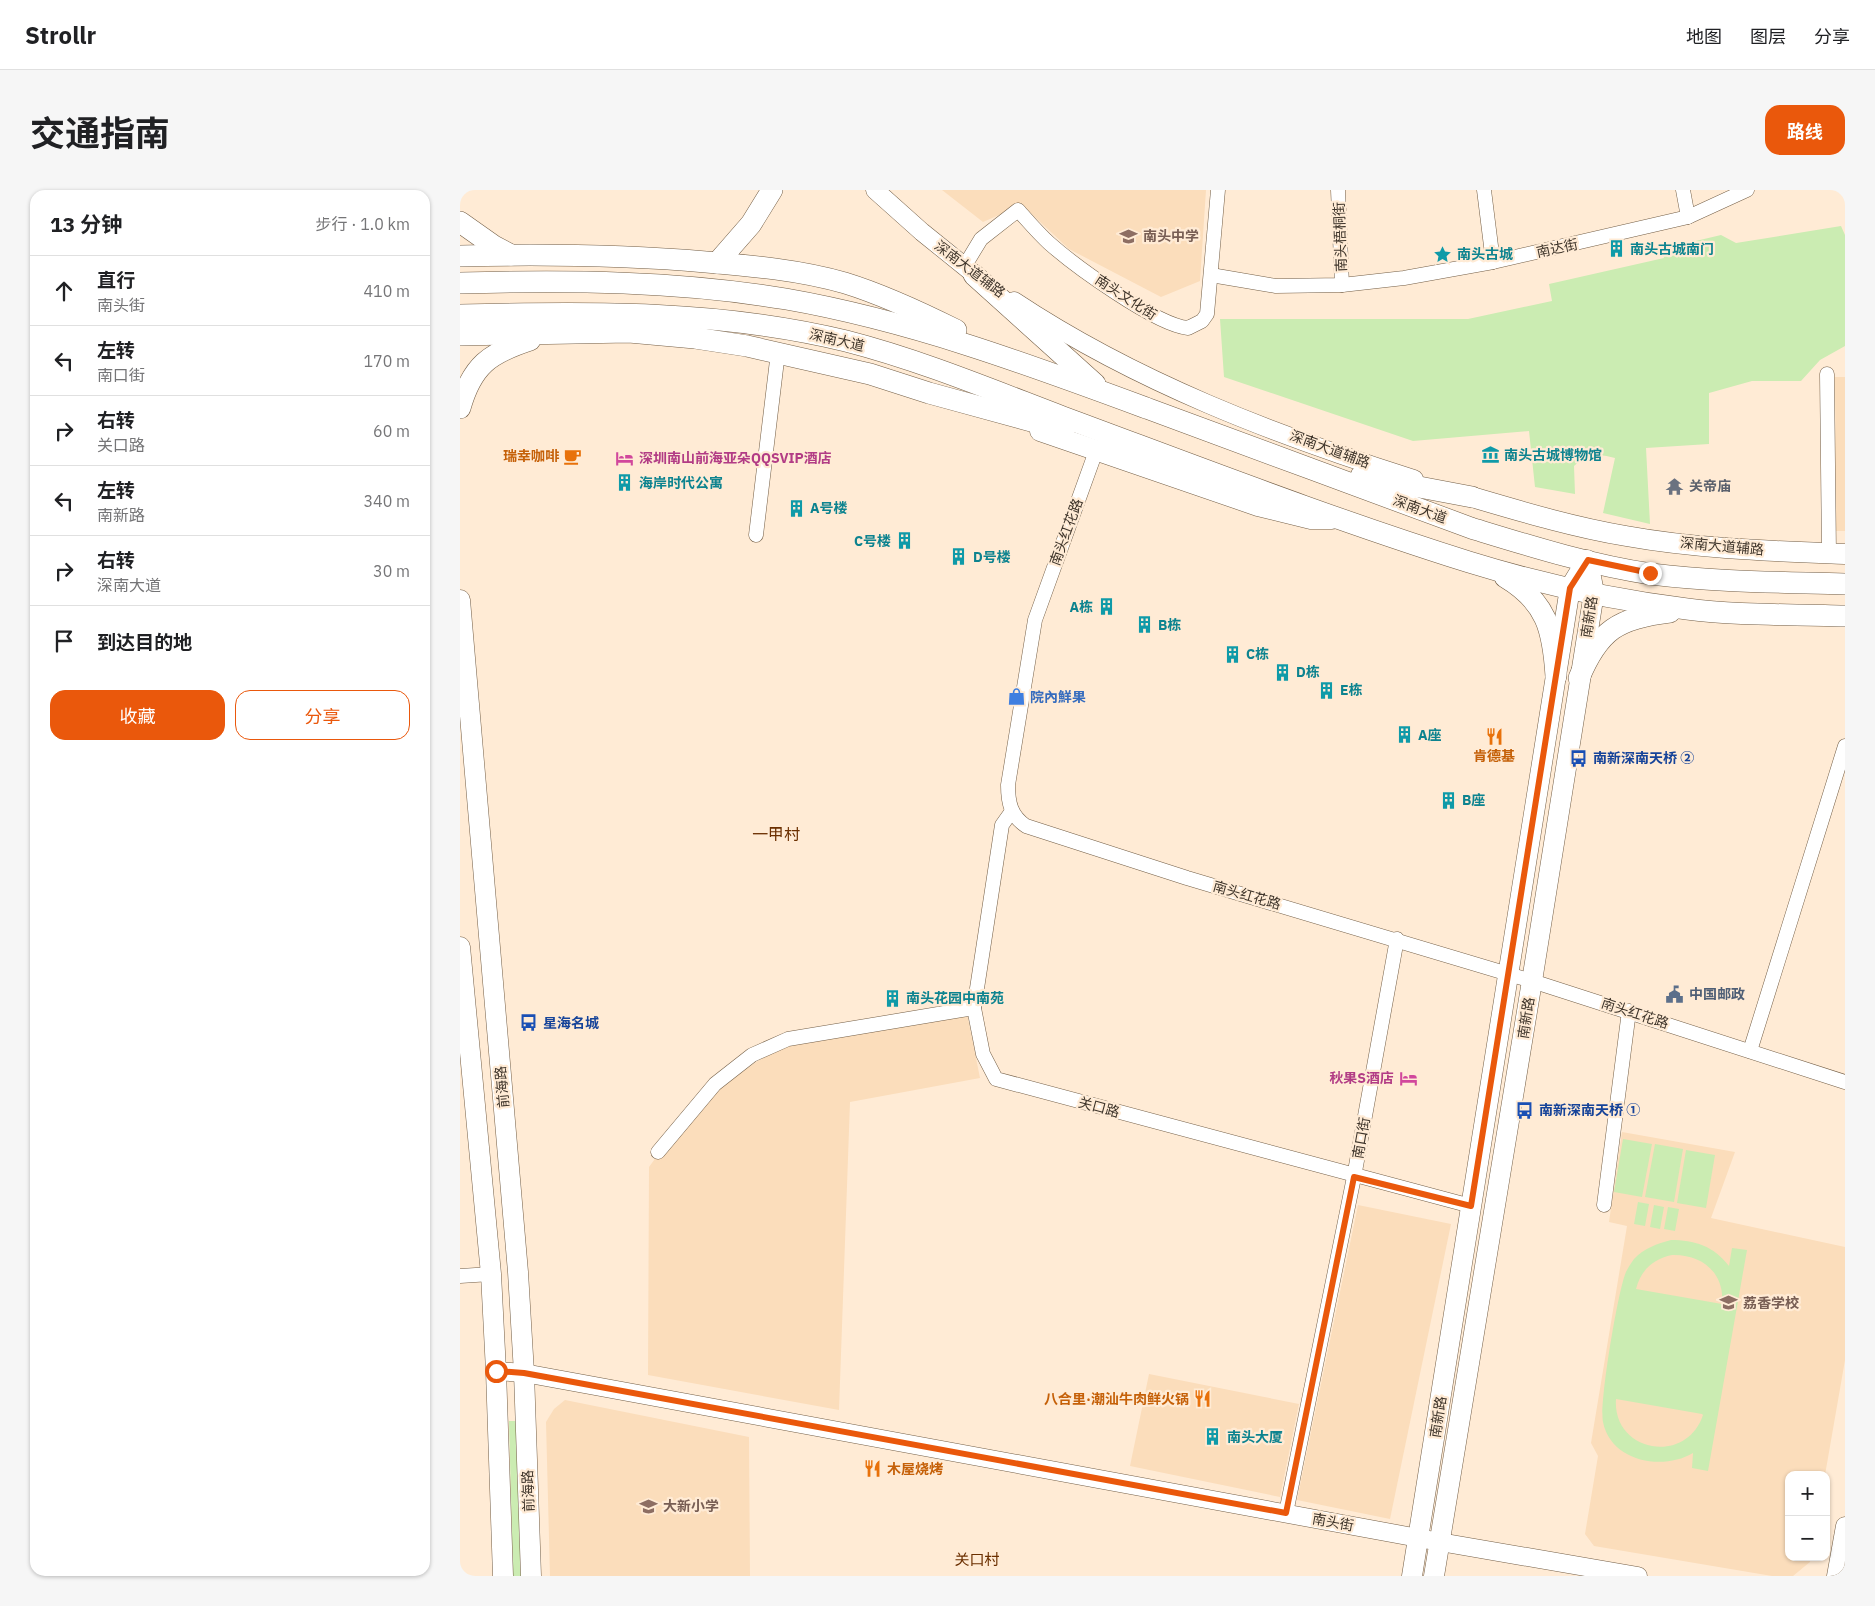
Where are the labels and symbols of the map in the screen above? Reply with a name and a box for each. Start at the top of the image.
street label: 南头梧桐街 [1330,202,1350,272]
school or university icon: 南头中学 [1119,226,1139,246]
place label: 南头中学 [1143,227,1199,245]
street label: 南达街 [1535,235,1579,261]
street label: 深南大道辅路 [931,237,1009,301]
building icon: 南头古城南门 [1606,239,1626,259]
place label: 南头古城南门 [1630,240,1714,258]
place icon: 南头古城 [1433,244,1453,264]
place label: 南头古城 [1457,245,1513,263]
street label: 南头文化街 [1092,270,1160,324]
street label: 深南大道 [808,325,866,355]
street label: 深南大道辅路 [1287,426,1373,472]
museum icon: 南头古城博物馆 [1480,445,1500,465]
cafe icon: 瑞幸咖啡 [563,446,583,466]
place label: 南头古城博物馆 [1504,446,1602,464]
place label: 瑞幸咖啡 [503,447,560,465]
hotel icon: 深圳南山前海亚朵QQSVIP酒店 [615,448,635,468]
place label: 深圳南山前海亚朵QQSVIP酒店 [639,449,832,467]
building icon: 海岸时代公寓 [615,473,635,493]
place label: 海岸时代公寓 [639,474,723,492]
temple icon: 关帝庙 [1665,476,1685,496]
place label: 关帝庙 [1689,477,1731,495]
street label: 深南大道 [1391,491,1449,527]
street label: 南头红花路 [1046,496,1086,568]
building icon: A号楼 [786,498,806,518]
place label: A号楼 [810,499,848,517]
building icon: C号楼 [895,531,915,551]
place label: C号楼 [854,532,891,550]
street label: 深南大道辅路 [1679,533,1765,559]
building icon: D号楼 [949,547,969,567]
place label: D号楼 [973,548,1011,566]
route end [1639,562,1662,585]
street label: 南新路 [1577,595,1601,639]
building icon: A栋 [1097,597,1117,617]
place label: A栋 [1069,598,1093,616]
building icon: B栋 [1134,615,1154,635]
place label: B栋 [1158,616,1181,634]
building icon: C栋 [1222,644,1242,664]
place label: C栋 [1246,645,1269,663]
building icon: D栋 [1272,662,1292,682]
place label: D栋 [1296,663,1320,681]
building icon: E栋 [1316,680,1336,700]
place label: E栋 [1340,681,1363,699]
shop icon: 院內鮮果 [1006,687,1026,707]
place label: 院內鮮果 [1030,688,1086,706]
building icon: A座 [1394,725,1414,745]
place label: A座 [1418,726,1442,744]
restaurant icon: 肯德基 [1484,726,1504,746]
place label: 肯德基 [1473,747,1515,765]
bus stop icon: 南新深南天桥 ② [1569,748,1589,768]
place label: 南新深南天桥 ② [1593,749,1694,767]
building icon: B座 [1438,790,1458,810]
place label: B座 [1462,791,1485,809]
district label: 一甲村 [752,824,800,844]
street label: 南头红花路 [1211,877,1283,913]
public building icon: 中国邮政 [1665,984,1685,1004]
place label: 中国邮政 [1689,985,1745,1003]
building icon: 南头花园中南苑 [882,988,902,1008]
place label: 南头花园中南苑 [906,989,1004,1007]
street label: 南头红花路 [1599,994,1671,1032]
street label: 南新路 [1514,996,1538,1040]
bus stop icon: 星海名城 [519,1013,539,1033]
place label: 星海名城 [543,1014,599,1032]
street label: 前海路 [491,1065,513,1109]
hotel icon: 秋果S酒店 [1398,1068,1418,1088]
place label: 秋果S酒店 [1329,1069,1394,1087]
street label: 关口路 [1076,1093,1122,1121]
bus stop icon: 南新深南天桥 ① [1515,1100,1535,1120]
place label: 南新深南天桥 ① [1539,1101,1640,1119]
street label: 南口街 [1348,1116,1374,1160]
school or university icon: 荔香学校 [1719,1293,1739,1313]
place label: 荔香学校 [1743,1294,1799,1312]
route start [485,1360,508,1383]
restaurant icon: 八合里·潮汕牛肉鲜火锅 [1193,1389,1213,1409]
place label: 八合里·潮汕牛肉鲜火锅 [1044,1390,1189,1408]
street label: 南新路 [1426,1395,1450,1439]
building icon: 南头大厦 [1203,1427,1223,1447]
place label: 南头大厦 [1227,1428,1283,1446]
restaurant icon: 木屋烧烤 [863,1459,883,1479]
place label: 木屋烧烤 [887,1460,943,1478]
street label: 前海路 [518,1470,538,1512]
school or university icon: 大新小学 [639,1496,659,1516]
place label: 大新小学 [663,1497,719,1515]
street label: 南头街 [1311,1509,1355,1535]
district label: 关口村 [954,1550,1000,1569]

